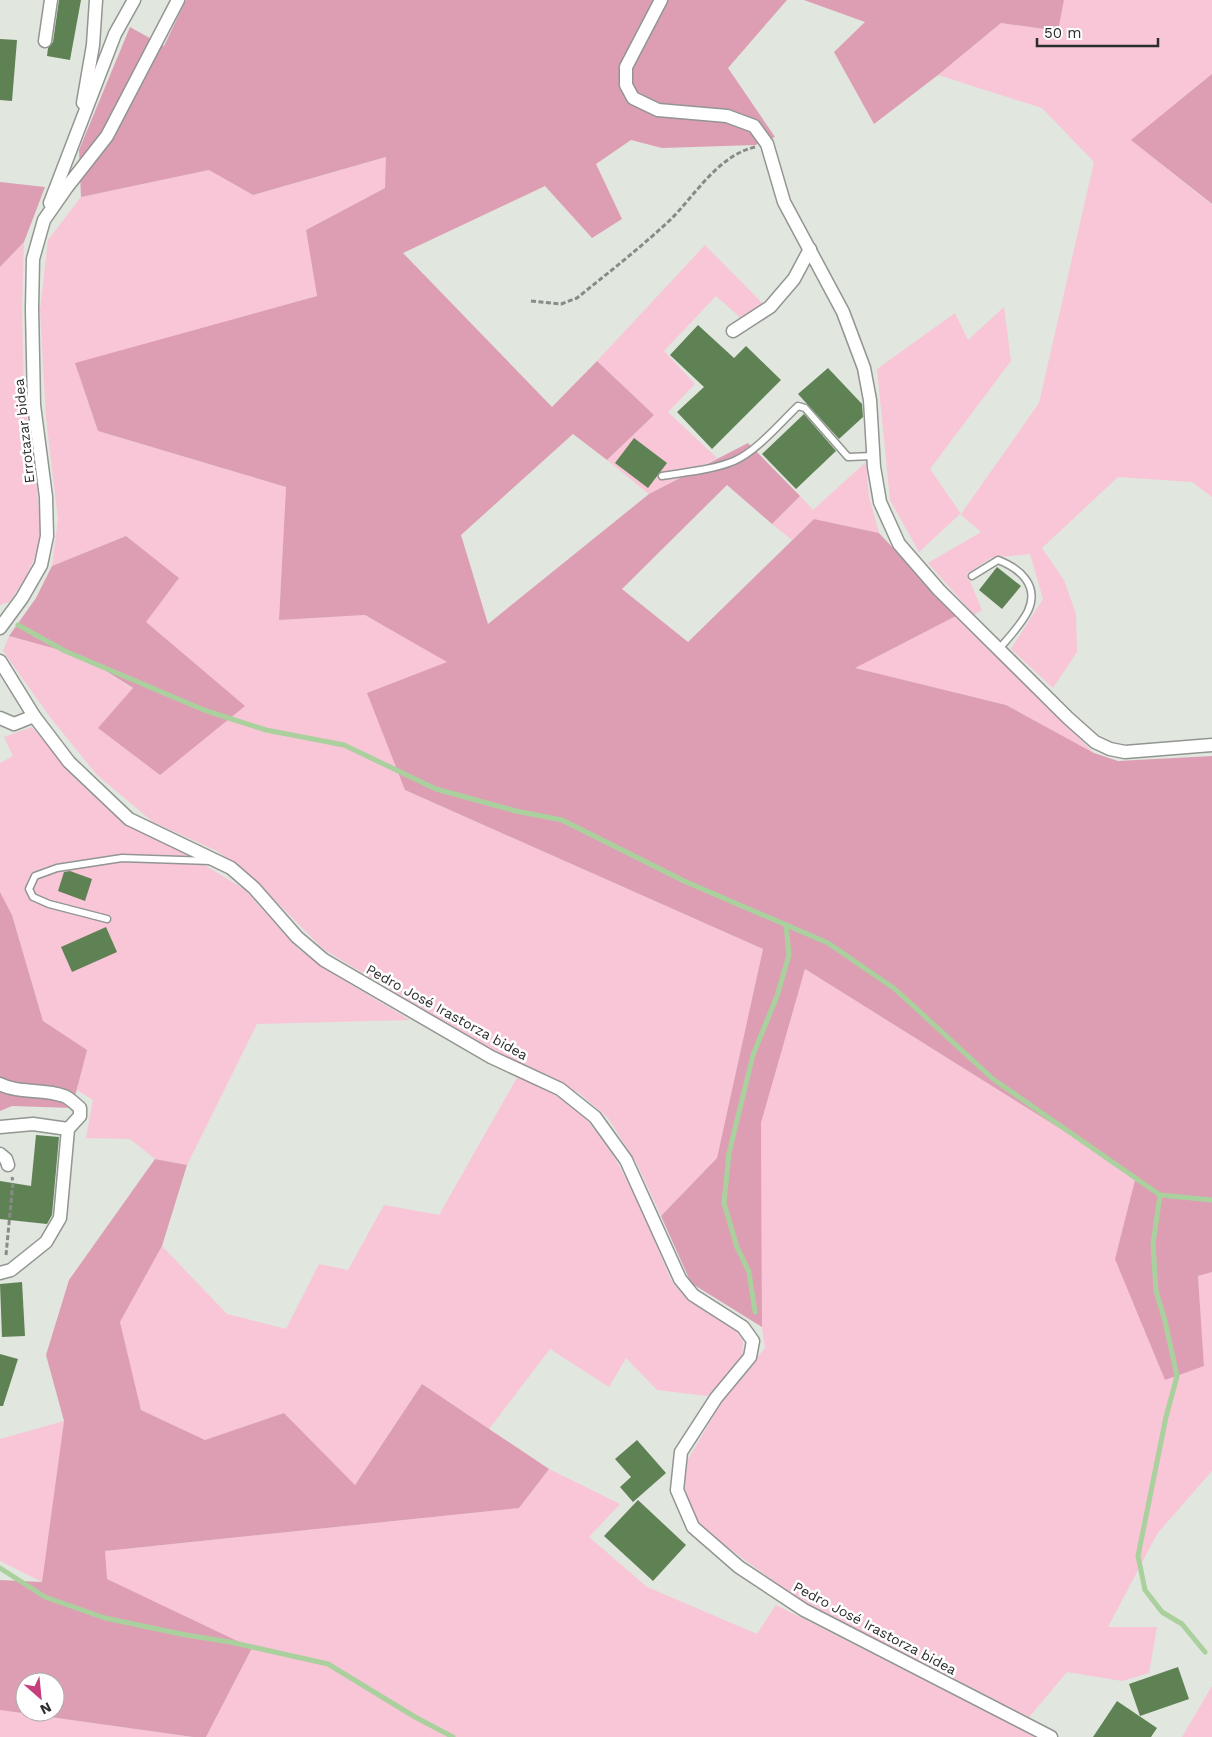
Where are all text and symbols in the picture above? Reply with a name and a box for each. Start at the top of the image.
scale bar [1037,15,1158,47]
text: 50 m [1044,24,1081,42]
street label: Errotazar bidea [11,378,37,484]
street label: Pedro José Irastorza bidea [364,961,531,1063]
street label: Pedro José Irastorza bidea [791,1578,959,1678]
north arrow [15,1672,65,1722]
text: N [38,1699,54,1718]

